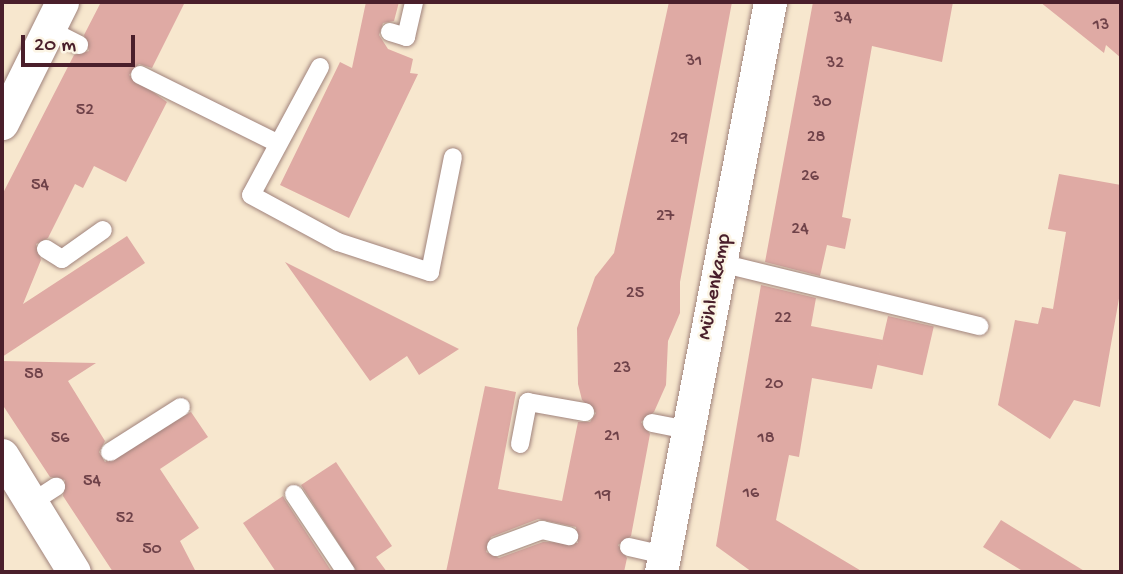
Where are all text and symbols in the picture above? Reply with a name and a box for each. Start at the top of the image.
house number: 34 [834,8,852,30]
house number: 13 [1093,15,1109,37]
scale bar [24,21,138,65]
text: 20 m [34,34,76,59]
house number: 31 [686,51,702,73]
house number: 32 [826,53,844,75]
house number: 30 [812,92,832,114]
house number: 52 [76,100,94,122]
house number: 28 [807,127,825,149]
house number: 29 [670,128,688,150]
house number: 26 [801,166,819,188]
house number: 54 [31,175,49,197]
house number: 27 [656,206,674,228]
house number: 24 [791,219,809,241]
street label: Mühlenkamp [693,232,739,342]
house number: 25 [626,283,644,305]
house number: 22 [774,308,792,330]
house number: 23 [613,358,631,380]
house number: 58 [24,364,44,386]
house number: 20 [764,374,784,396]
house number: 21 [604,426,620,448]
house number: 56 [51,428,69,450]
house number: 18 [757,428,775,450]
house number: 54 [83,471,101,493]
house number: 16 [743,483,759,505]
house number: 19 [595,485,611,507]
house number: 52 [116,508,134,530]
house number: 50 [142,539,162,561]

